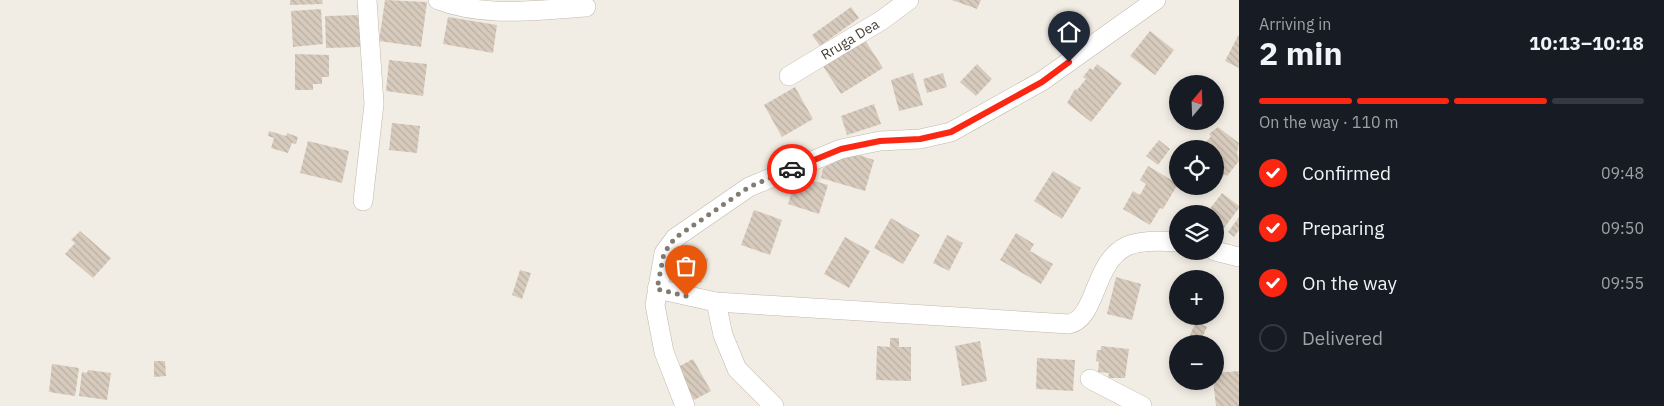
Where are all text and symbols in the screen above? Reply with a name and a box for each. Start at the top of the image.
pin [1048,11,1090,62]
text: Arriving in [1259,14,1331,34]
street label: Rruga Dea [817,15,883,64]
icon: home [1055,18,1083,46]
text: 10:13–10:18 [1529,31,1644,55]
text: 2 min [1259,32,1343,74]
north arrow [1169,75,1224,130]
map controls [1169,75,1224,390]
text: On the way · 110 m [1259,112,1398,132]
button: locate [1169,140,1224,195]
courier [767,144,817,194]
icon: car [778,155,806,183]
icon: check [1259,159,1287,187]
text: Confirmed [1302,161,1391,185]
text: 09:48 [1601,163,1644,183]
button: layers [1169,205,1224,260]
icon: check [1259,214,1287,242]
text: Preparing [1302,216,1384,240]
text: 09:50 [1601,218,1644,238]
pin [665,245,707,296]
icon: bag [672,252,700,280]
icon: check [1259,269,1287,297]
button: + [1169,270,1224,325]
text: On the way [1302,271,1397,295]
text: 09:55 [1601,273,1644,293]
text: Delivered [1302,326,1383,350]
button: − [1169,335,1224,390]

